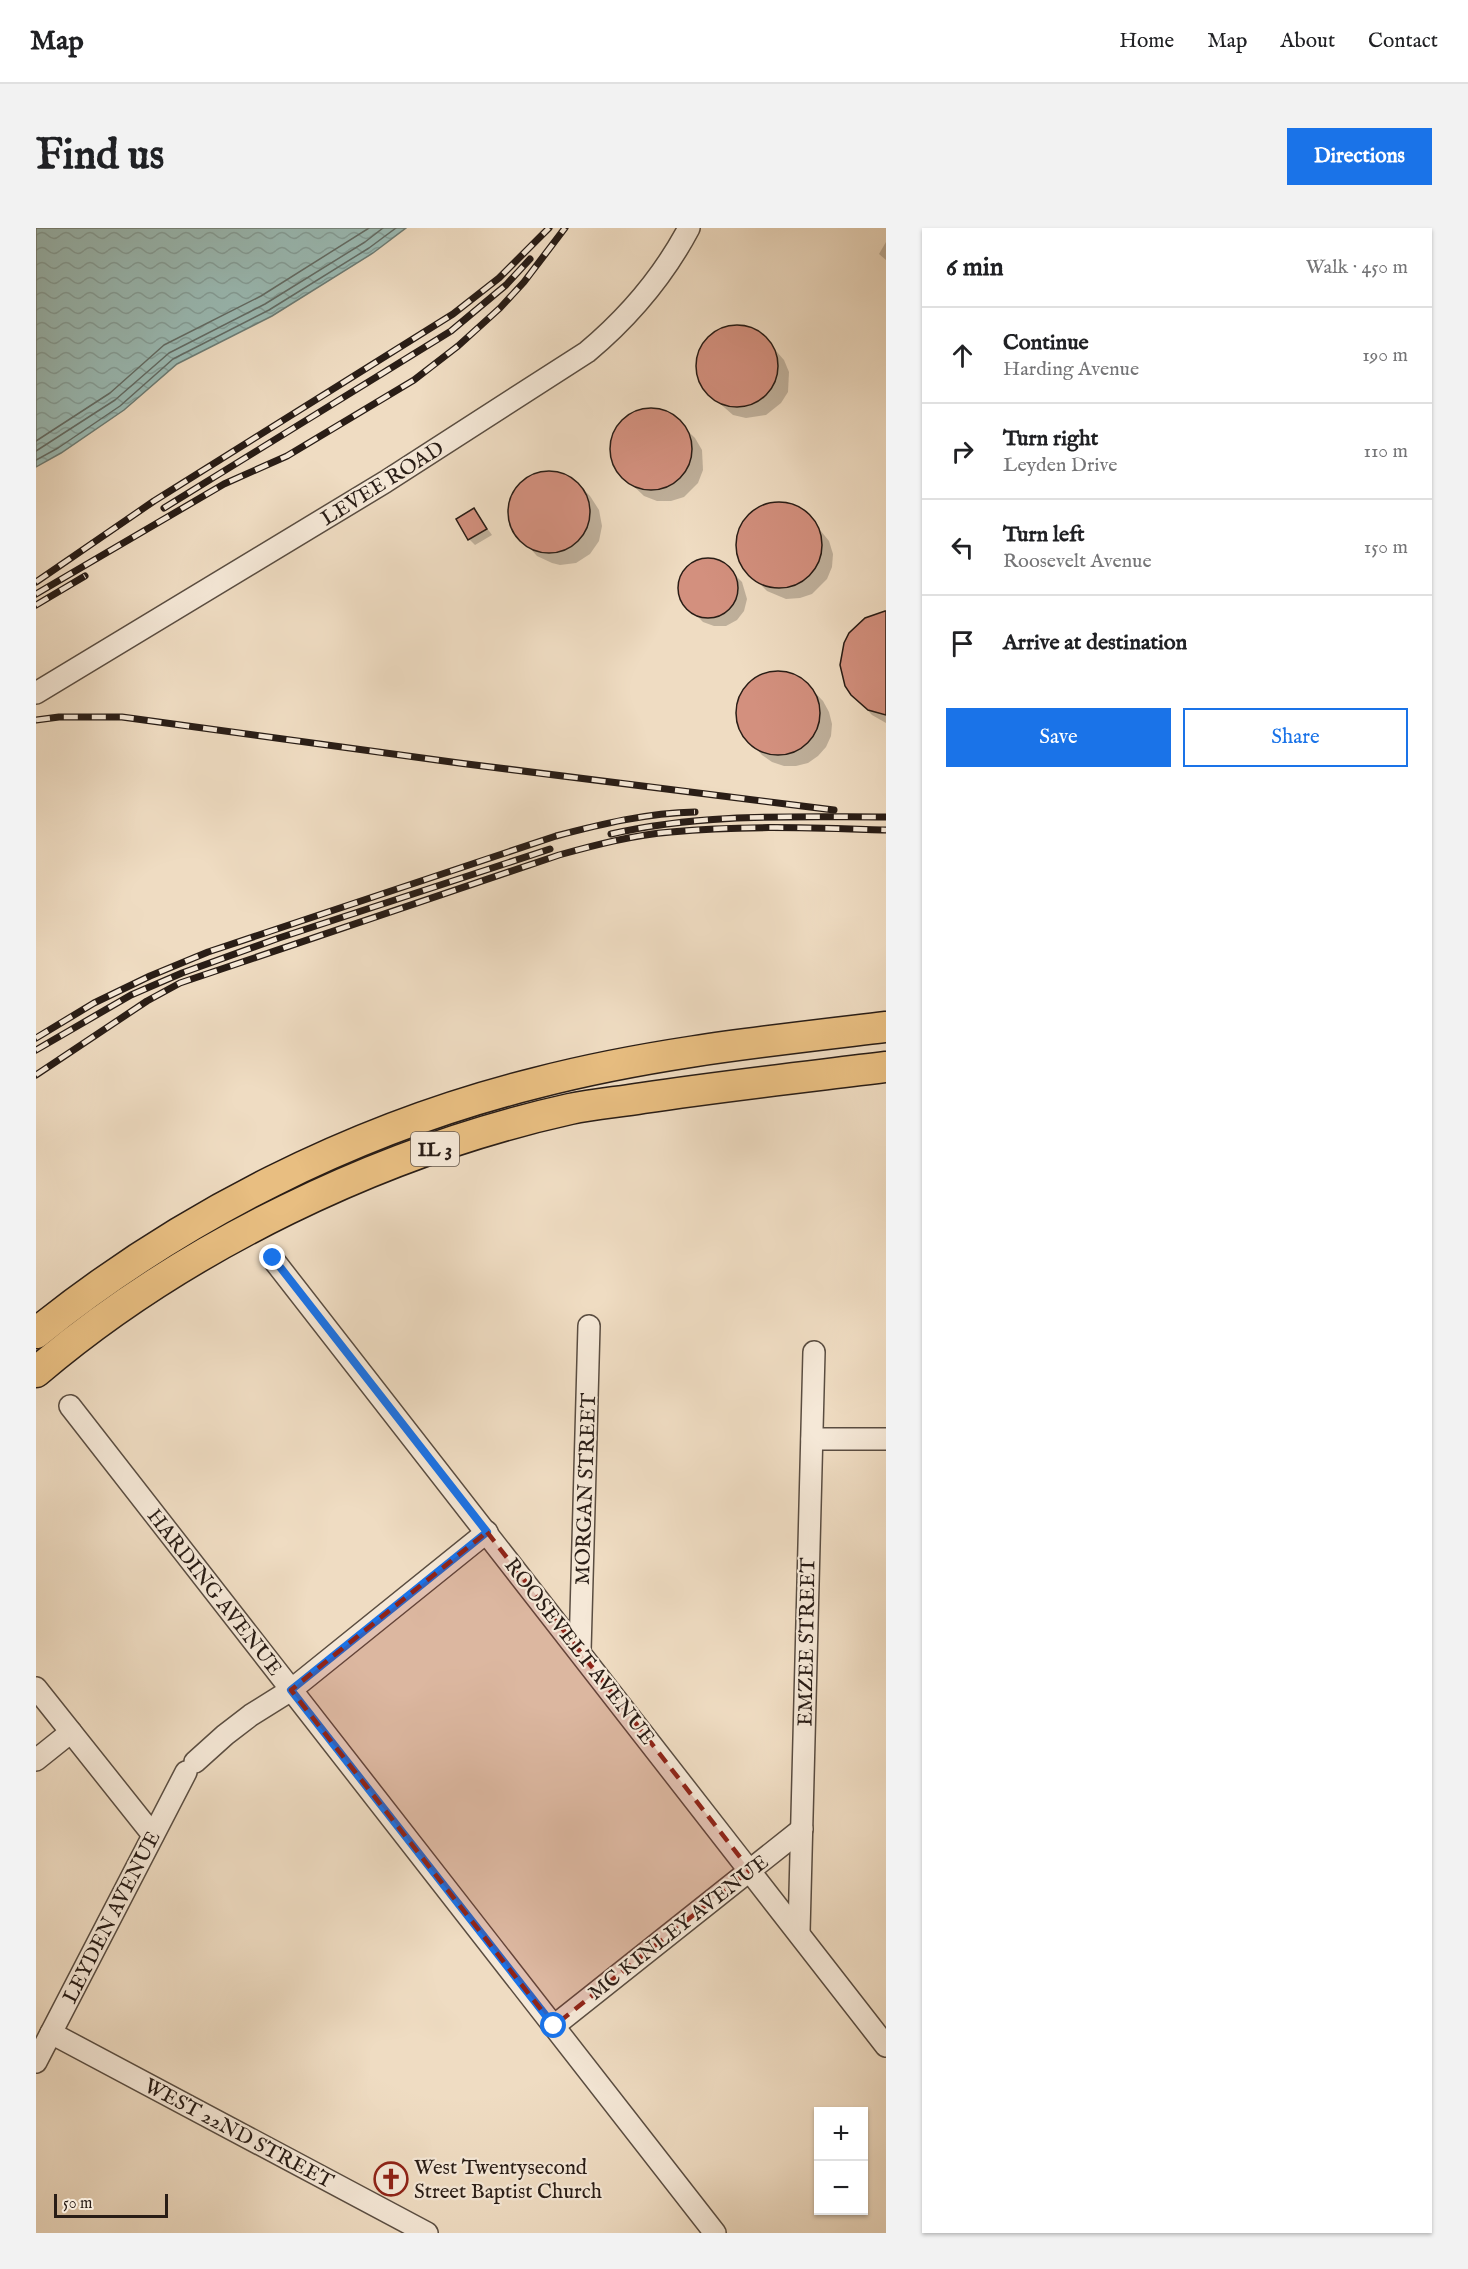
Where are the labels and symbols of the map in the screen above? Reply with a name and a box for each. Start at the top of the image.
street label: LEVEE ROAD [316,436,449,533]
road number: IL 3 [411,1132,459,1166]
route end [259,1244,285,1270]
street label: MORGAN STREET [570,1392,603,1585]
street label: HARDING AVENUE [140,1504,288,1682]
street label: ROOSEVELT AVENUE [497,1553,660,1751]
street label: EMZEE STREET [793,1557,822,1727]
street label: LEYDEN AVENUE [57,1827,167,2008]
street label: MC KINLEY AVENUE [583,1849,775,2007]
route start [540,2012,566,2038]
street label: WEST 22ND STREET [139,2073,338,2196]
place label: West Twentysecond Street Baptist Church [414,2155,602,2206]
church icon: West Twentysecond Street Baptist Church [373,2161,409,2197]
scale bar [54,2191,168,2218]

